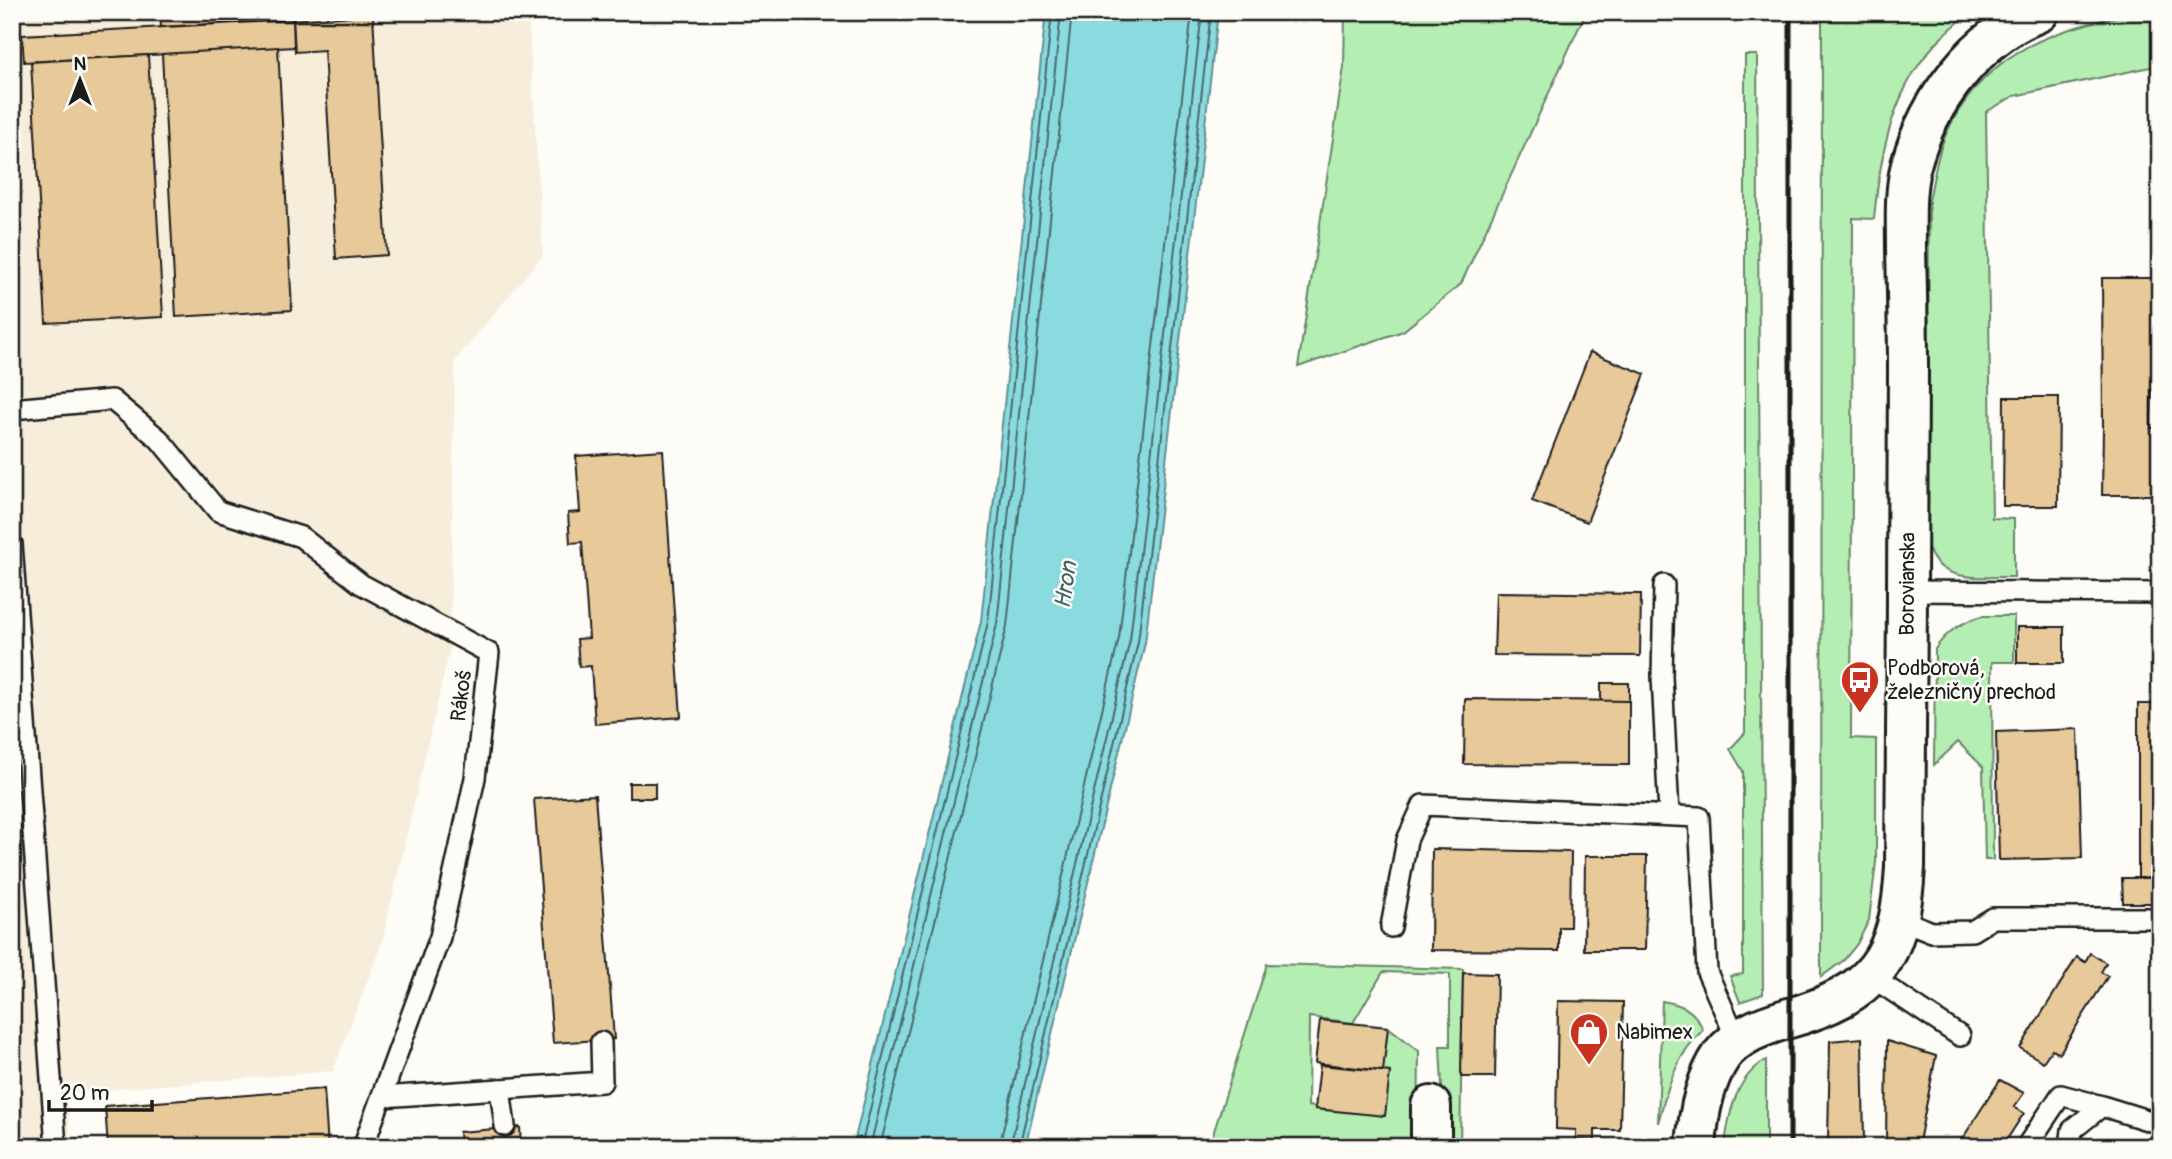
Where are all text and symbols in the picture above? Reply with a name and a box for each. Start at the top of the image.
north arrow [46,46,116,116]
text: N [74,52,87,76]
street label: Borovianska [1894,532,1921,636]
water label: Hron [1048,559,1083,611]
place label: Podborová, železničný prechod [1887,655,2056,706]
bus stop icon: Podborová, železničný prechod [1839,659,1881,714]
street label: Rákoš [445,668,478,723]
shop icon: Nabimex [1568,1011,1610,1066]
place label: Nabimex [1616,1019,1693,1046]
scale bar [49,1068,152,1112]
text: 20 m [60,1080,109,1107]

